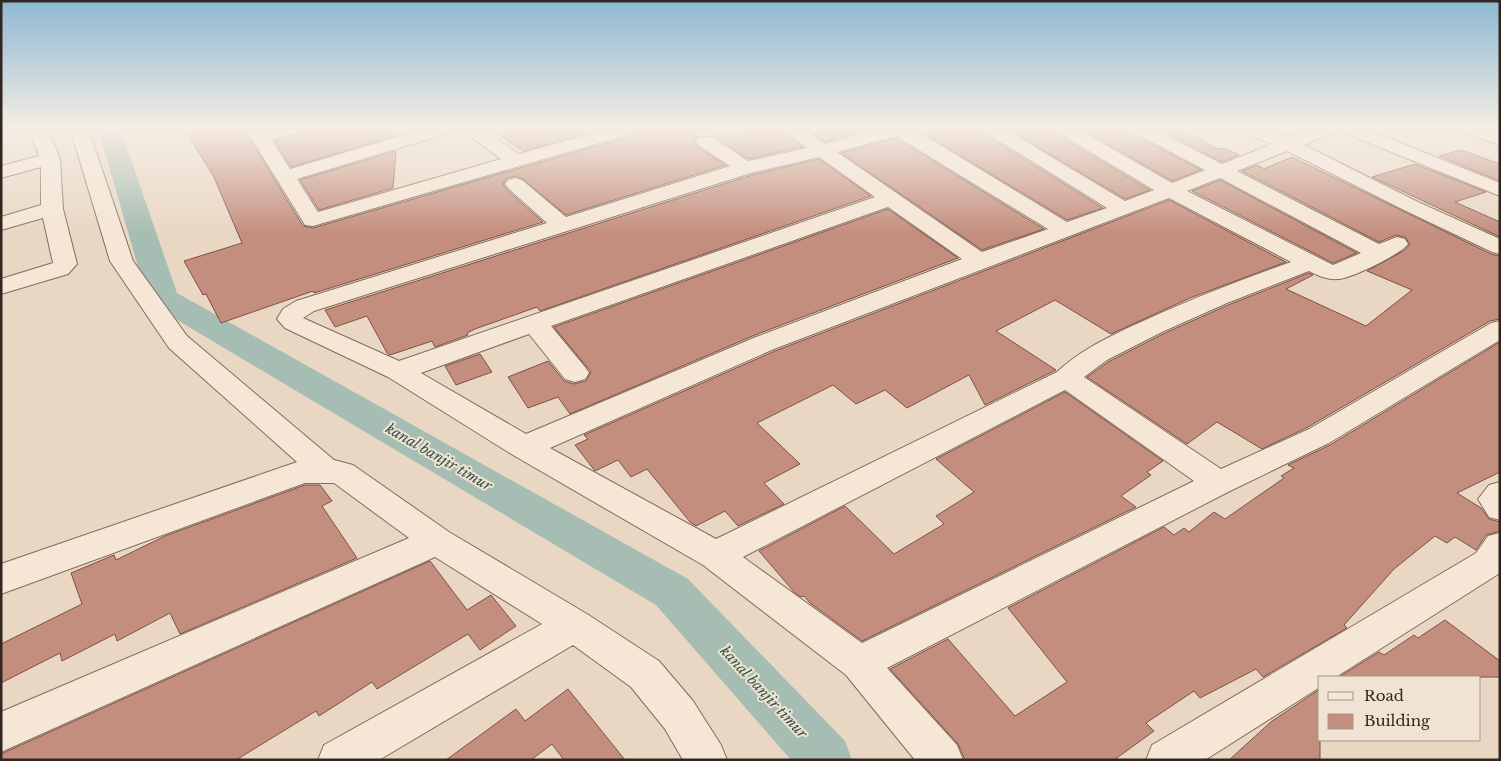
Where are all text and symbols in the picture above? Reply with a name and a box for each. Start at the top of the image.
water label: kanal banjir timur [382,419,496,495]
water label: kanal banjir timur [716,641,812,742]
legend [1318,676,1481,741]
text: Road [1364,686,1404,705]
text: Building [1364,711,1431,730]

